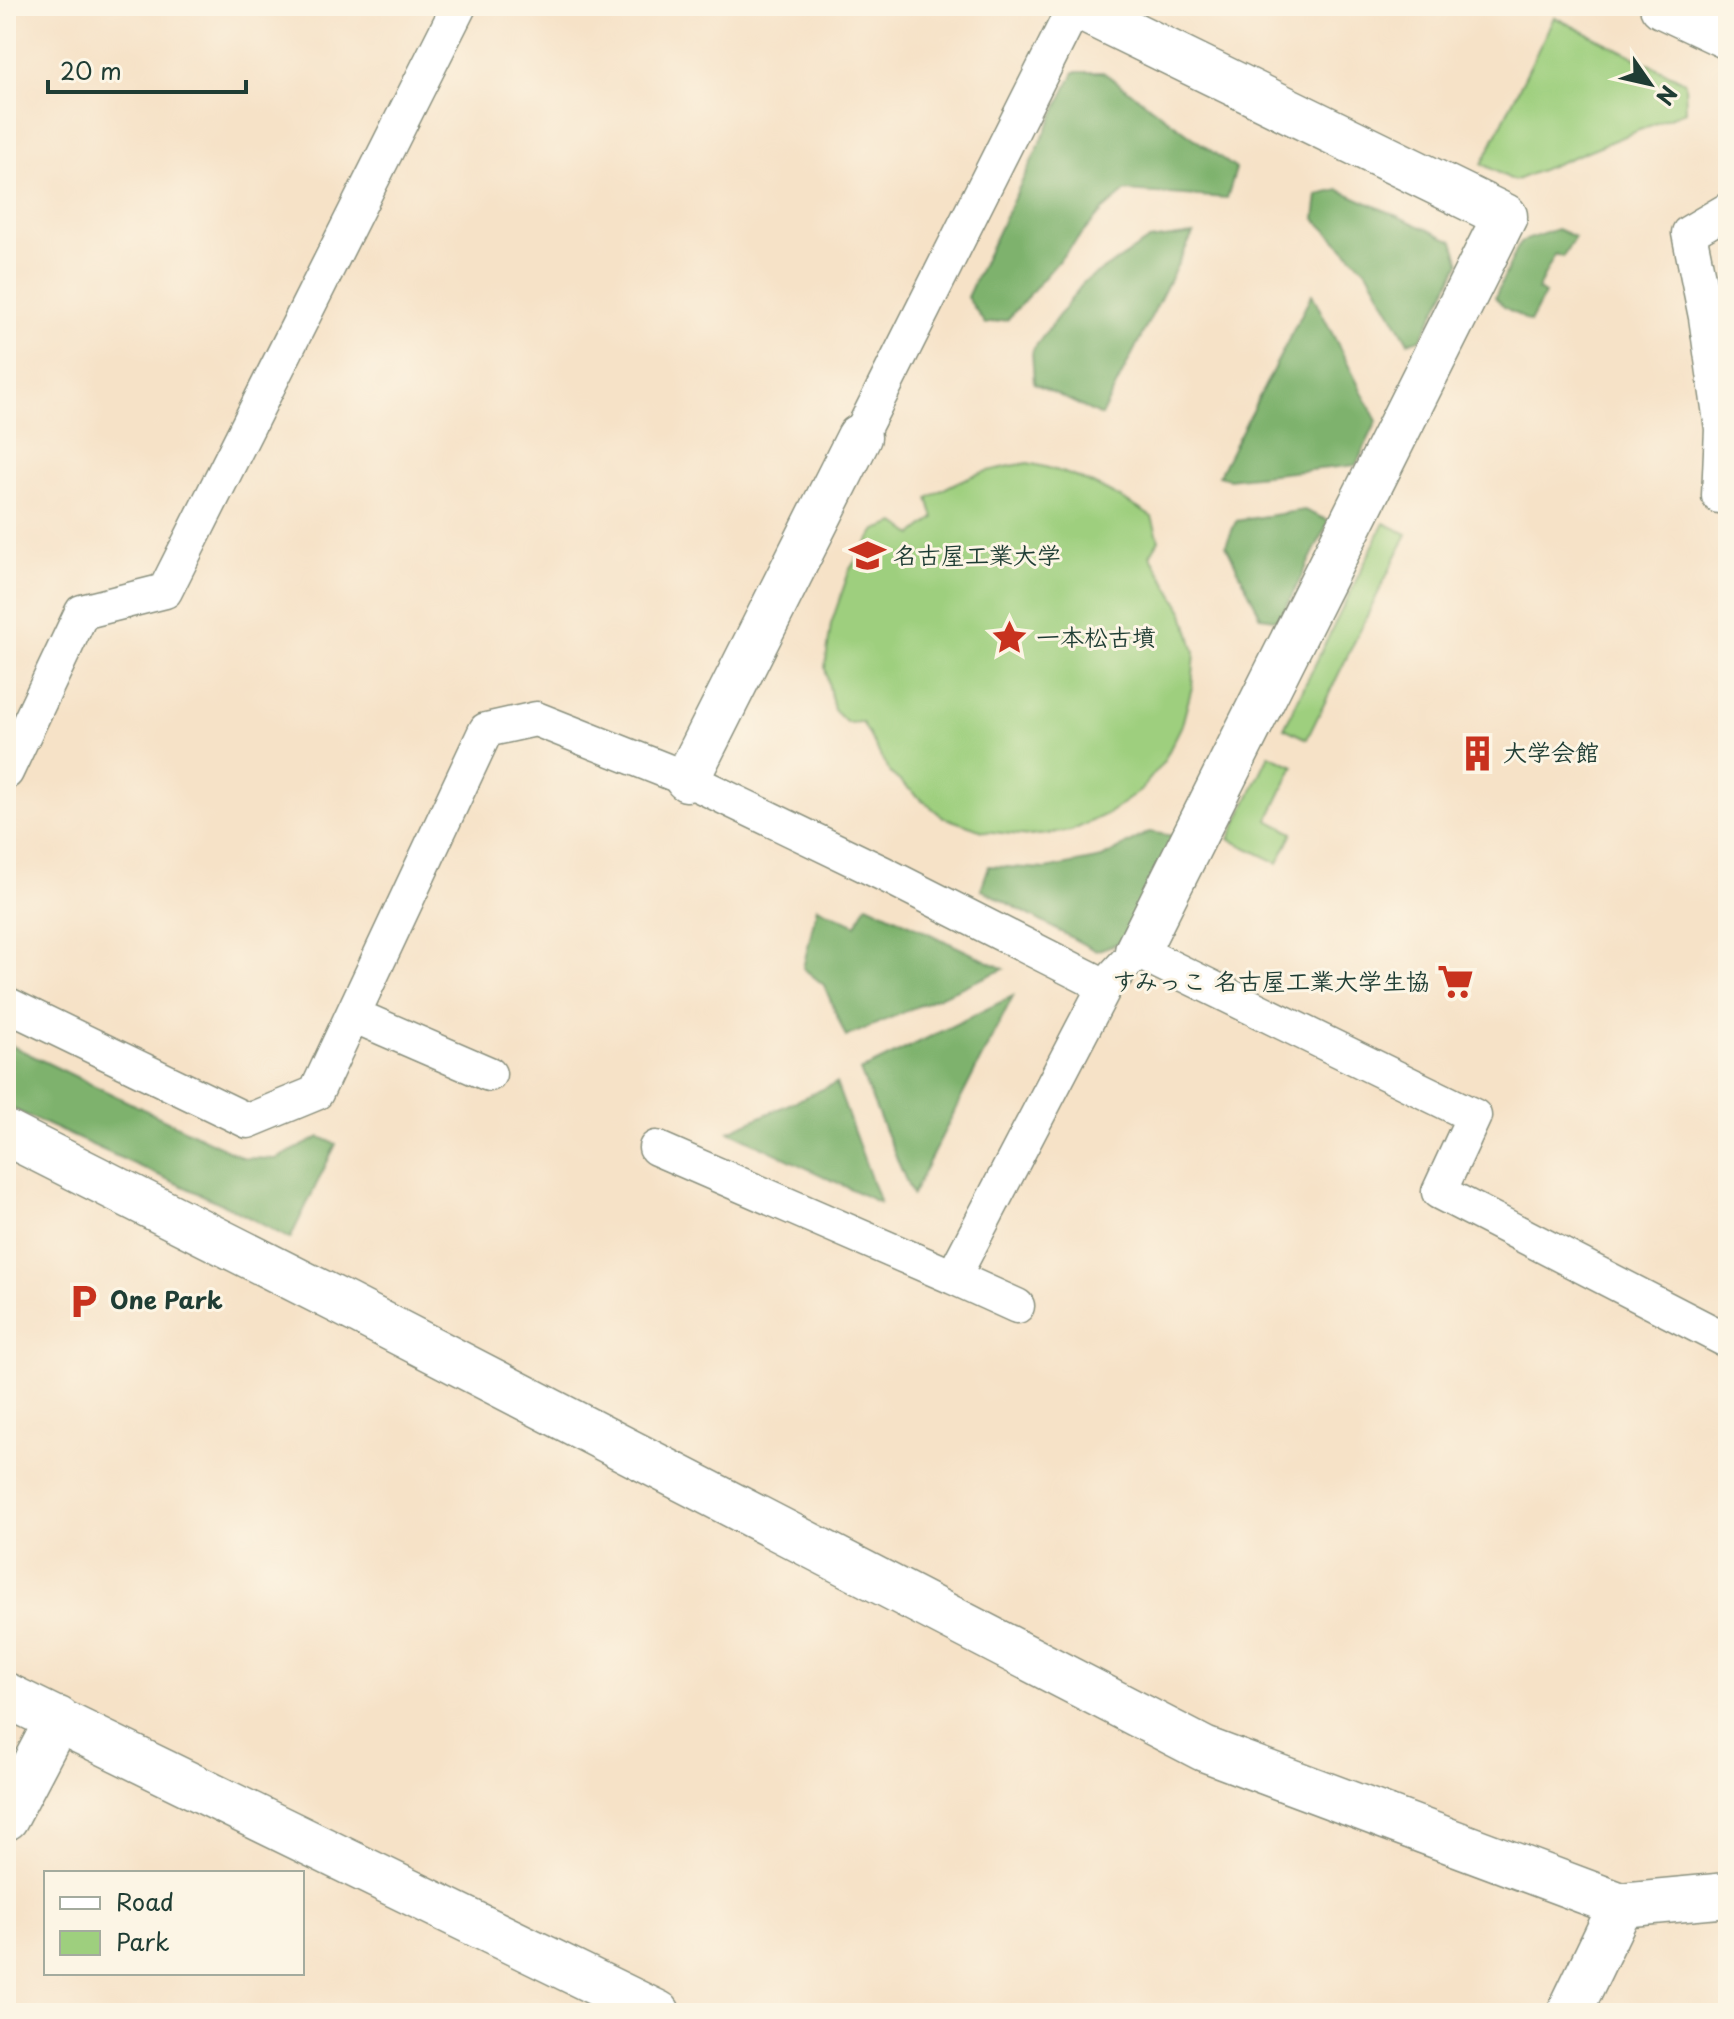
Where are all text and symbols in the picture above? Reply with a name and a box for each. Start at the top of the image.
scale bar [48,44,246,94]
north arrow [1610,44,1690,124]
text: 20 m [60,52,122,88]
text: N [1649,80,1686,112]
place label: 名古屋工業大学 [893,536,1061,572]
school or university icon: 名古屋工業大学 [848,537,886,575]
place label: 一本松古墳 [1036,618,1156,654]
place icon: 一本松古墳 [991,619,1029,657]
place label: 大学会館 [1503,733,1599,769]
building icon: 大学会館 [1458,734,1496,772]
place label: すみっこ 名古屋工業大学生協 [1112,962,1430,998]
supermarket icon: すみっこ 名古屋工業大学生協 [1437,963,1475,1001]
place label: One Park [110,1281,223,1317]
parking icon: One Park [65,1282,103,1320]
legend [44,1871,304,1975]
text: Road [116,1883,174,1919]
text: Park [116,1923,170,1959]

